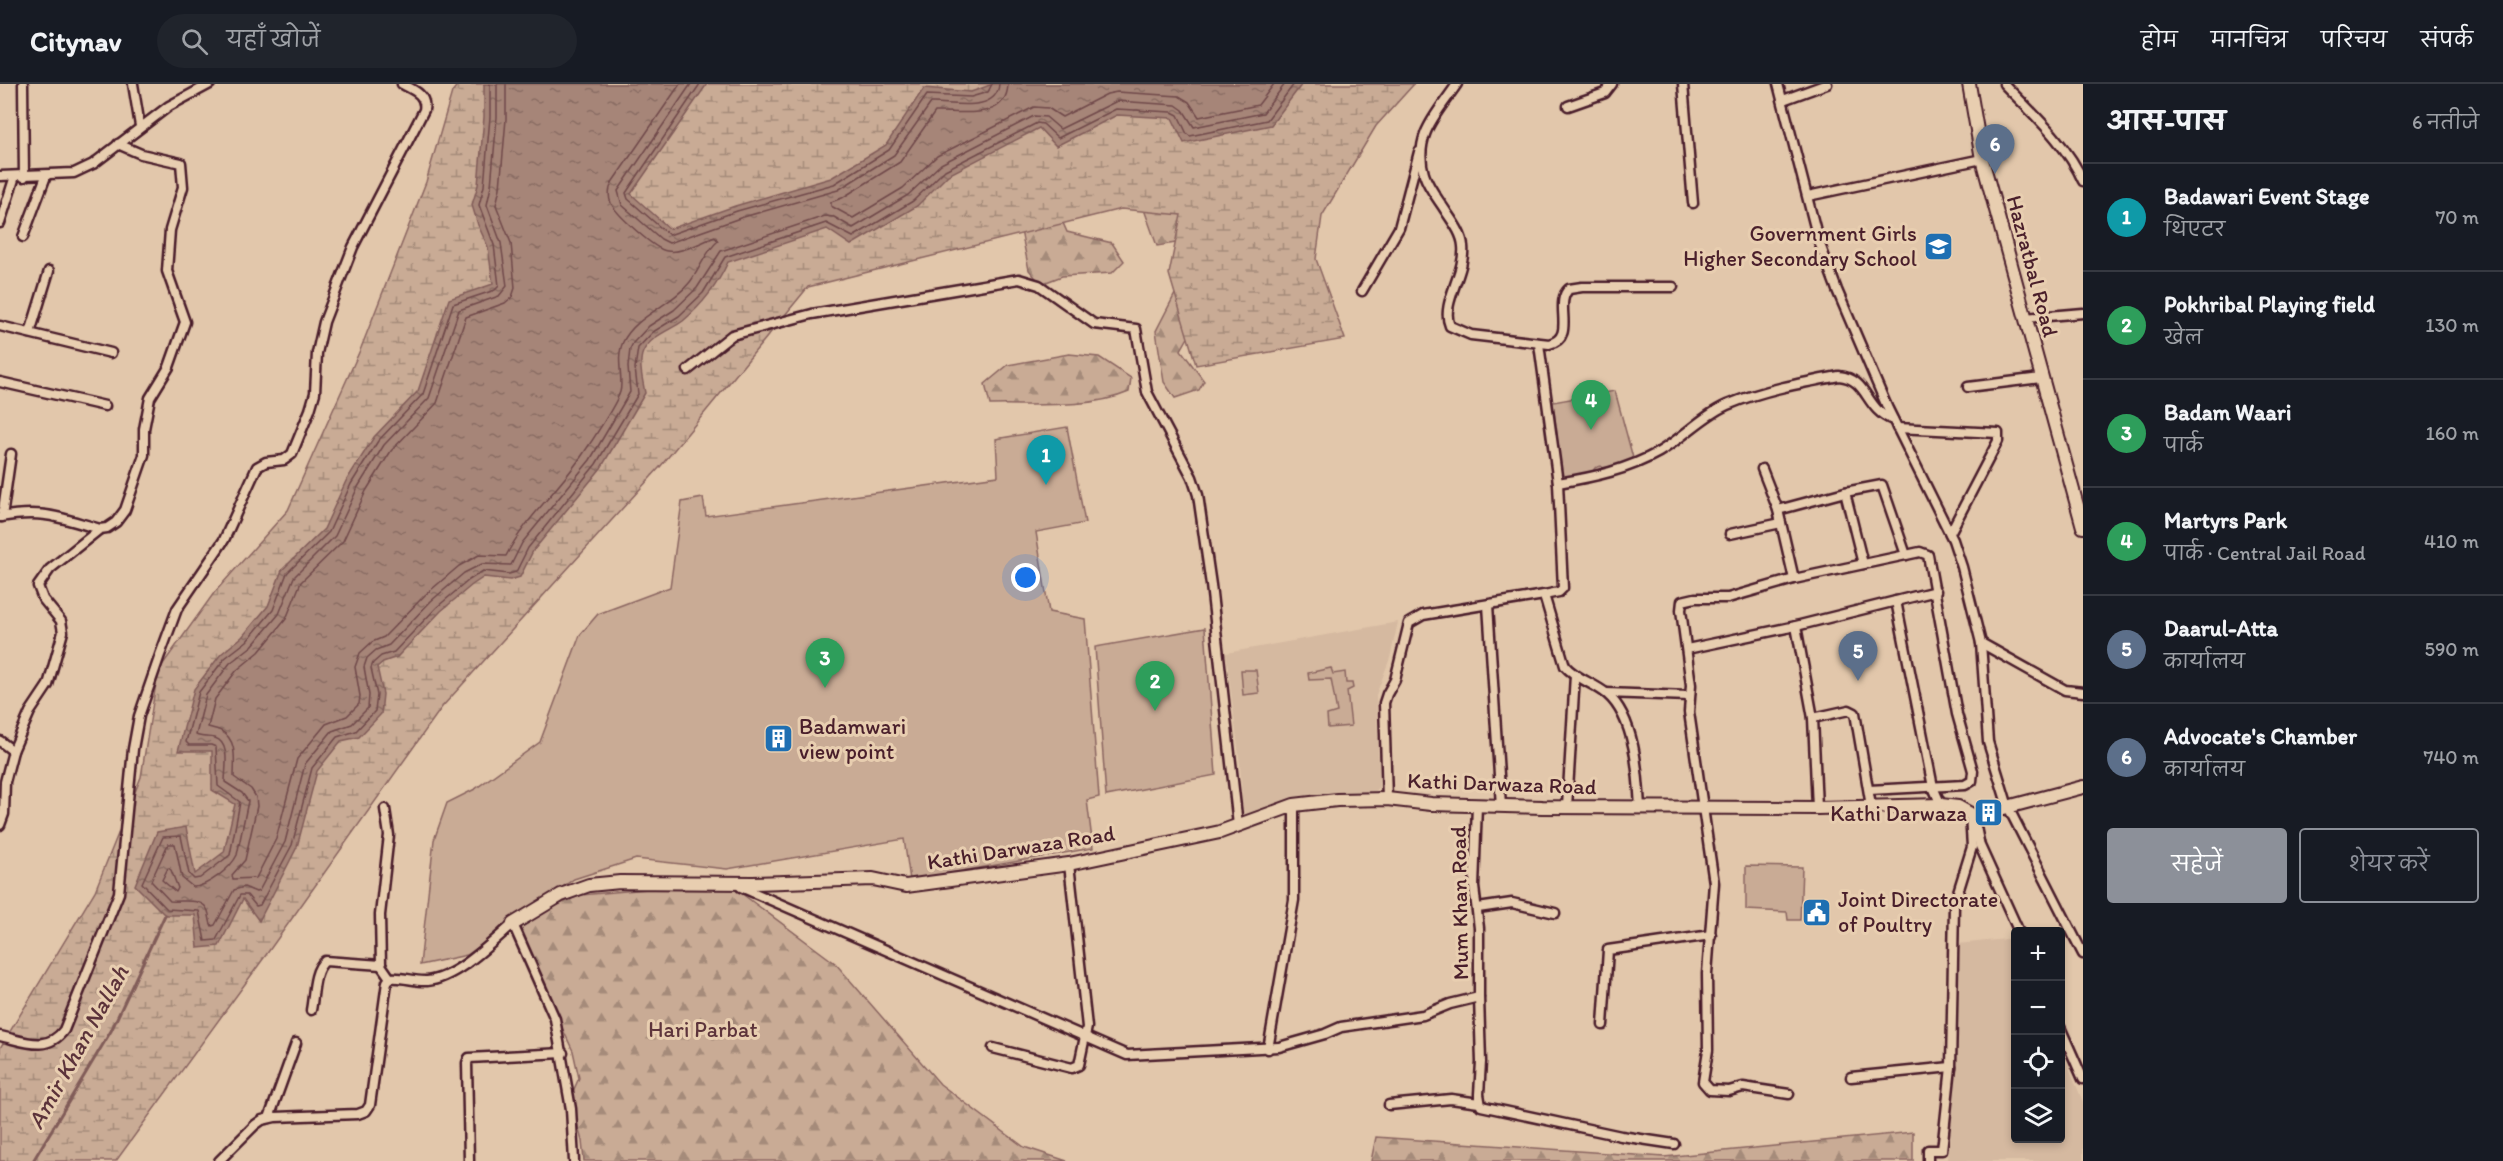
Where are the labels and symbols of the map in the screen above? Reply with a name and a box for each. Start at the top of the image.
pin: 6 [1976,124,2014,174]
street label: Hazratbal Road [2001,192,2064,340]
place label: Government Girls Higher Secondary School [1683,220,1917,272]
school or university icon: Government Girls Higher Secondary School [1922,230,1954,262]
pin: 4 [1572,380,1610,430]
pin: 1 [1026,436,1066,485]
your location [1011,563,1040,592]
pin: 5 [1838,632,1878,681]
pin: 3 [806,638,844,688]
pin: 2 [1136,662,1174,711]
place label: Badamwari view point [799,713,906,765]
building icon: Badamwari view point [762,723,794,755]
street label: Kathi Darwaza Road [1407,767,1597,800]
building icon: Kathi Darwaza [1972,797,2004,829]
place label: Kathi Darwaza [1830,800,1967,827]
street label: Kathi Darwaza Road [925,819,1117,876]
street label: Mum Khan Road [1445,826,1474,980]
place label: Joint Directorate of Poultry [1838,886,1998,938]
public building icon: Joint Directorate of Poultry [1801,896,1833,928]
water label: Amir Khan Nallah [21,959,135,1134]
park label: Hari Parbat [648,1016,758,1043]

